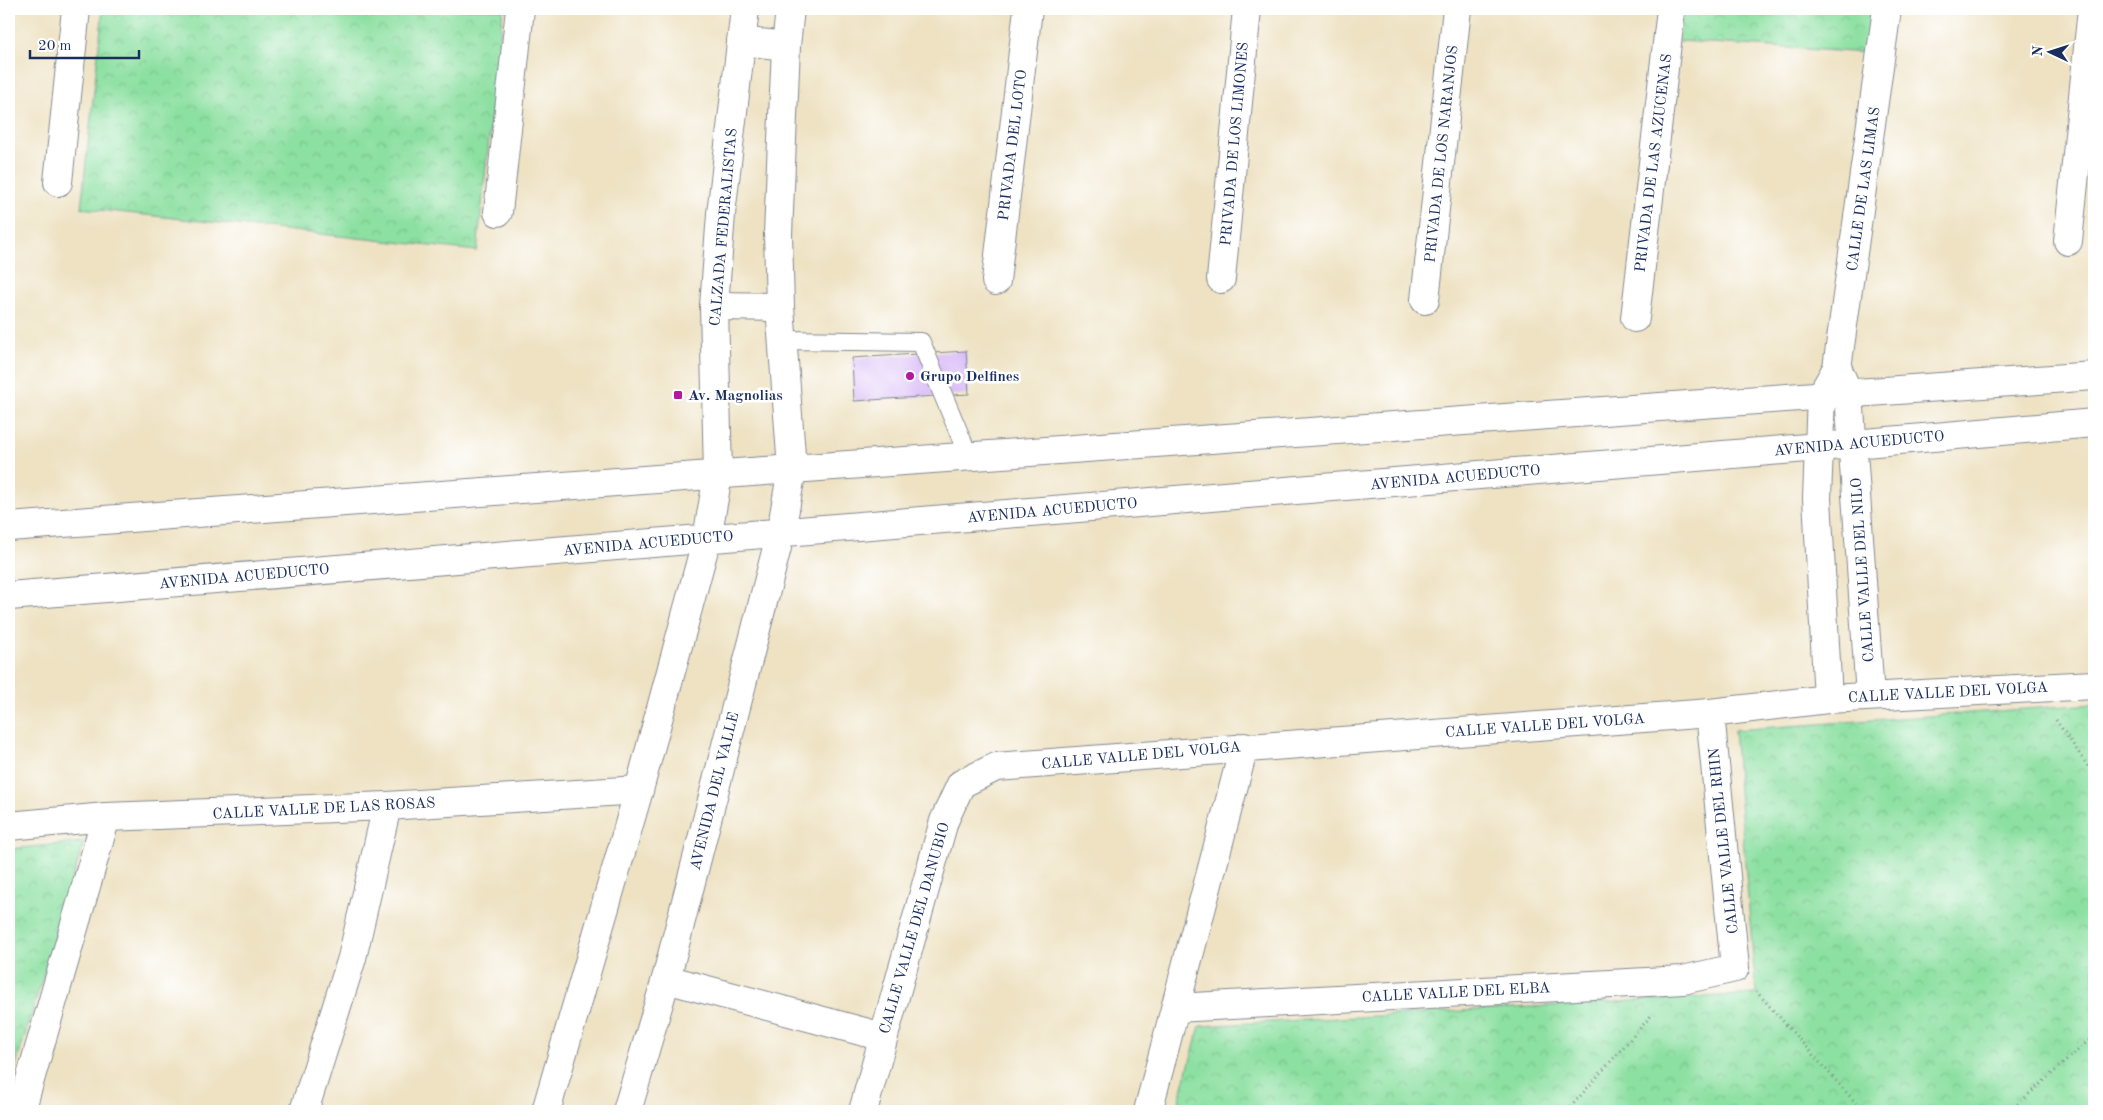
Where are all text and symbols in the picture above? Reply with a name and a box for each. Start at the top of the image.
scale bar [30,28,139,60]
north arrow [2026,28,2076,78]
text: 20 m [38,39,72,54]
street label: PRIVADA DE LOS LIMONES [1219,42,1252,247]
street label: PRIVADA DE LOS NARANJOS [1424,45,1461,264]
text: N [2031,45,2045,57]
street label: PRIVADA DE LAS AZUCENAS [1634,53,1675,273]
street label: PRIVADA DEL LOTO [997,69,1030,222]
street label: CALLE DE LAS LIMAS [1846,106,1883,272]
street label: CALZADA FEDERALISTAS [708,128,741,327]
marker: Grupo Delfines [904,370,916,382]
place label: Grupo Delfines [920,370,1019,385]
marker: Av. Magnolias [672,389,684,401]
place label: Av. Magnolias [688,389,783,404]
street label: AVENIDA ACUEDUCTO [1773,430,1945,459]
street label: AVENIDA ACUEDUCTO [1369,464,1541,493]
street label: CALLE VALLE DEL NILO [1850,477,1877,663]
street label: AVENIDA ACUEDUCTO [966,497,1138,526]
street label: AVENIDA ACUEDUCTO [562,530,734,559]
street label: AVENIDA ACUEDUCTO [158,563,330,592]
street label: CALLE VALLE DEL VOLGA [1848,681,2049,706]
street label: AVENIDA DEL VALLE [689,711,742,872]
street label: CALLE VALLE DEL VOLGA [1445,712,1646,741]
street label: CALLE VALLE DEL VOLGA [1041,740,1242,773]
street label: CALLE VALLE DEL RHIN [1707,747,1742,935]
street label: CALLE VALLE DE LAS ROSAS [212,796,436,823]
street label: CALLE VALLE DEL DANUBIO [878,821,953,1036]
street label: CALLE VALLE DEL ELBA [1361,981,1551,1006]

